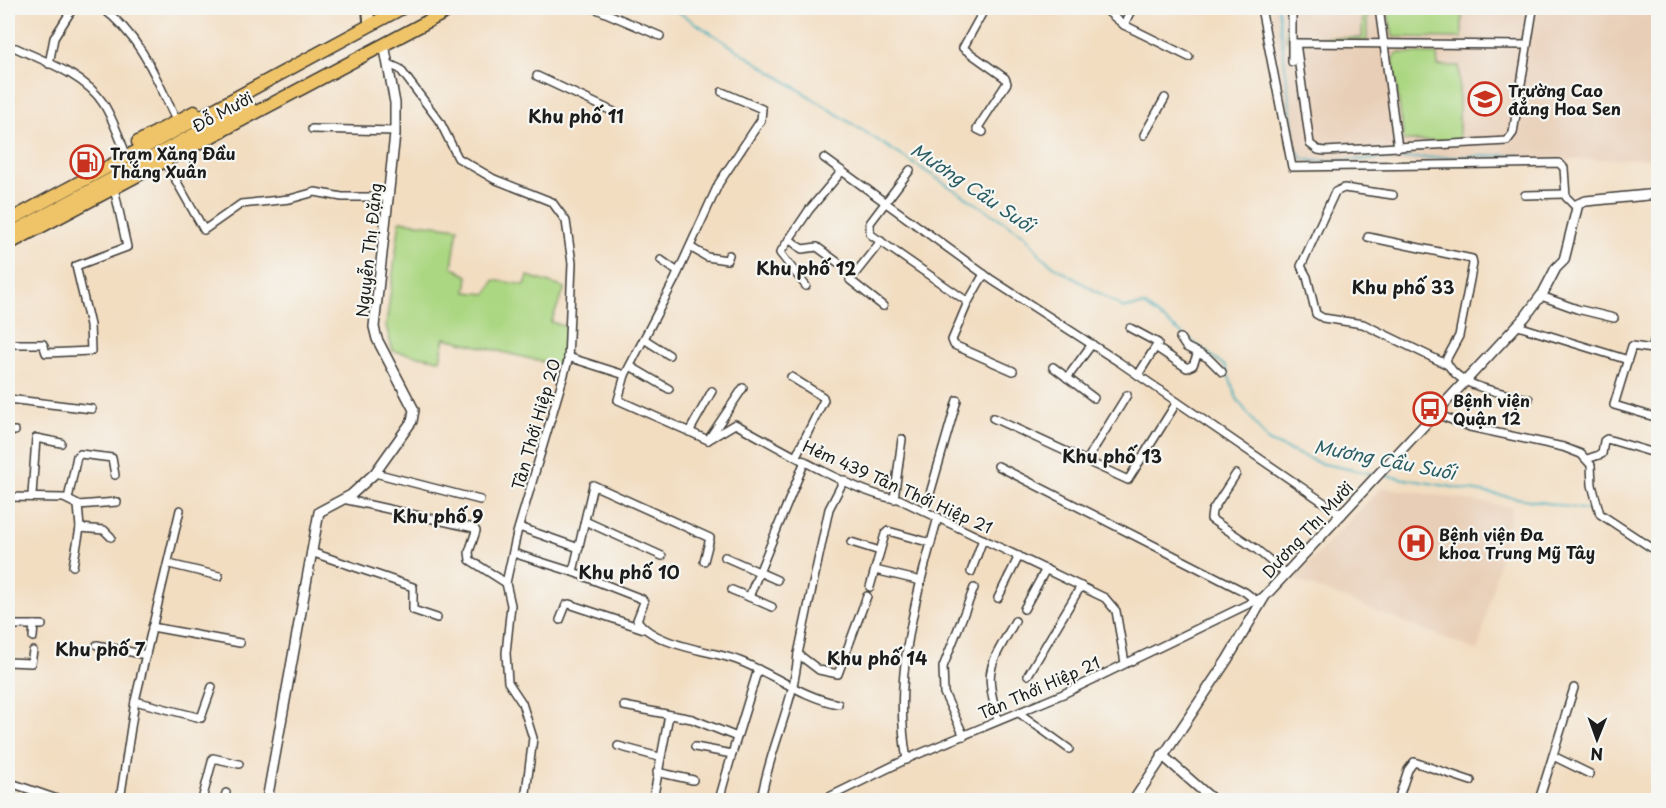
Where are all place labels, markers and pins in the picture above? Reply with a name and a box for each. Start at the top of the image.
place label: Trường Cao đẳng Hoa Sen [1508,78,1621,120]
school or university icon: Trường Cao đẳng Hoa Sen [1467,81,1503,117]
place label: Trạm Xăng Đầu Thắng Xuân [110,141,236,183]
fuel station icon: Trạm Xăng Đầu Thắng Xuân [69,144,105,180]
place label: Bệnh viện Quận 12 [1453,388,1530,430]
bus stop icon: Bệnh viện Quận 12 [1412,391,1448,427]
place label: Bệnh viện Đa khoa Trung Mỹ Tây [1439,522,1595,564]
hospital icon: Bệnh viện Đa khoa Trung Mỹ Tây [1398,525,1434,561]

